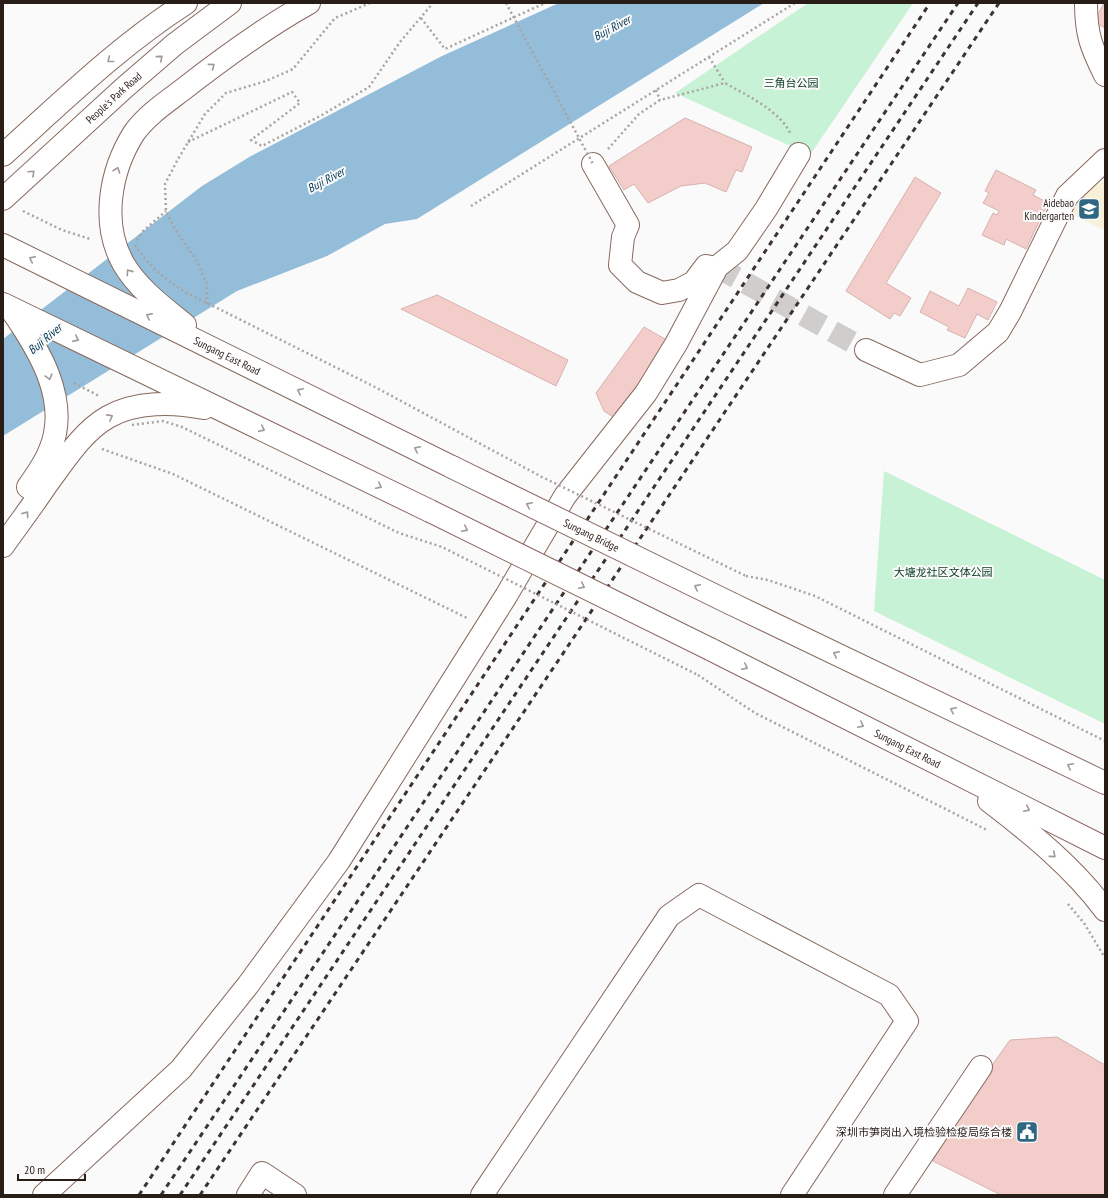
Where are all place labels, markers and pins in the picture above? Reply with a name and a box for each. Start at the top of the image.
place label: Aidebao Kindergarten [1024,196,1074,223]
school or university icon: Aidebao Kindergarten [1076,196,1102,222]
public building icon: 深圳市笋岗出入境检验检疫局综合楼 [1014,1119,1040,1145]
place label: 深圳市笋岗出入境检验检疫局综合楼 [836,1125,1012,1139]

